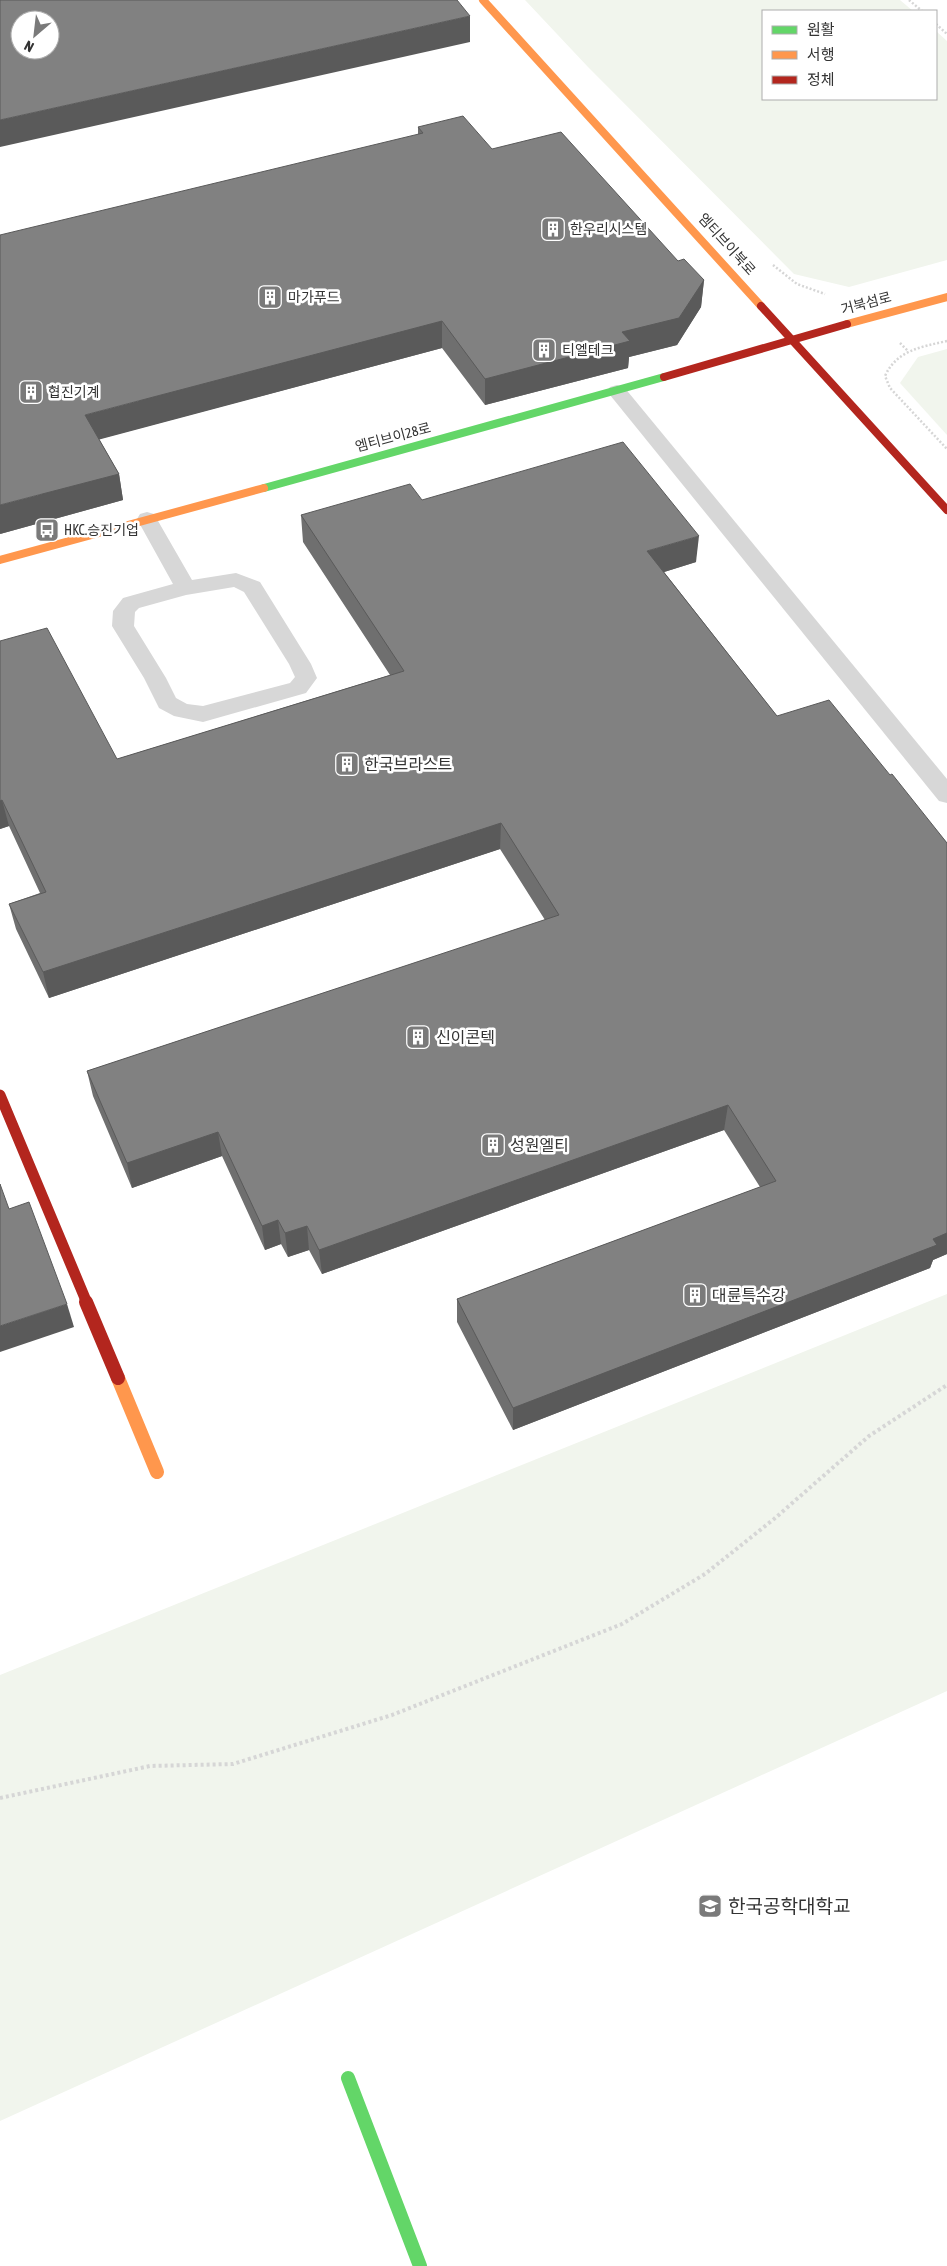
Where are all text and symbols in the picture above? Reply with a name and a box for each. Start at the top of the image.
north arrow [10,10,60,60]
legend [762,10,937,100]
text: 원활 [807,21,835,38]
text: N [21,37,36,55]
text: 서행 [807,46,835,63]
text: 정체 [807,71,835,88]
street label: 엠티브이북로 [695,210,759,278]
building icon: 한우리시스템 [540,216,566,242]
place label: 한우리시스템 [570,221,647,237]
building icon: 마가푸드 [257,284,283,310]
place label: 마가푸드 [288,289,340,305]
street label: 거북섬로 [839,289,893,317]
building icon: 티엘테크 [531,337,557,363]
place label: 티엘테크 [562,342,614,358]
building icon: 협진기계 [18,379,44,405]
place label: 협진기계 [48,384,100,400]
street label: 엠티브이28로 [353,419,433,455]
bus stop icon: HKC.승진기업 [34,517,60,543]
place label: HKC.승진기업 [64,522,139,538]
building icon: 한국브라스트 [334,751,360,777]
place label: 한국브라스트 [364,755,452,773]
building icon: 신이콘텍 [405,1024,431,1050]
place label: 신이콘텍 [436,1028,495,1046]
building icon: 성원엘티 [480,1132,506,1158]
place label: 성원엘티 [510,1136,569,1154]
building icon: 대륜특수강 [682,1282,708,1308]
place label: 대륜특수강 [712,1286,786,1304]
school or university icon: 한국공학대학교 [697,1893,723,1919]
place label: 한국공학대학교 [728,1895,850,1917]

